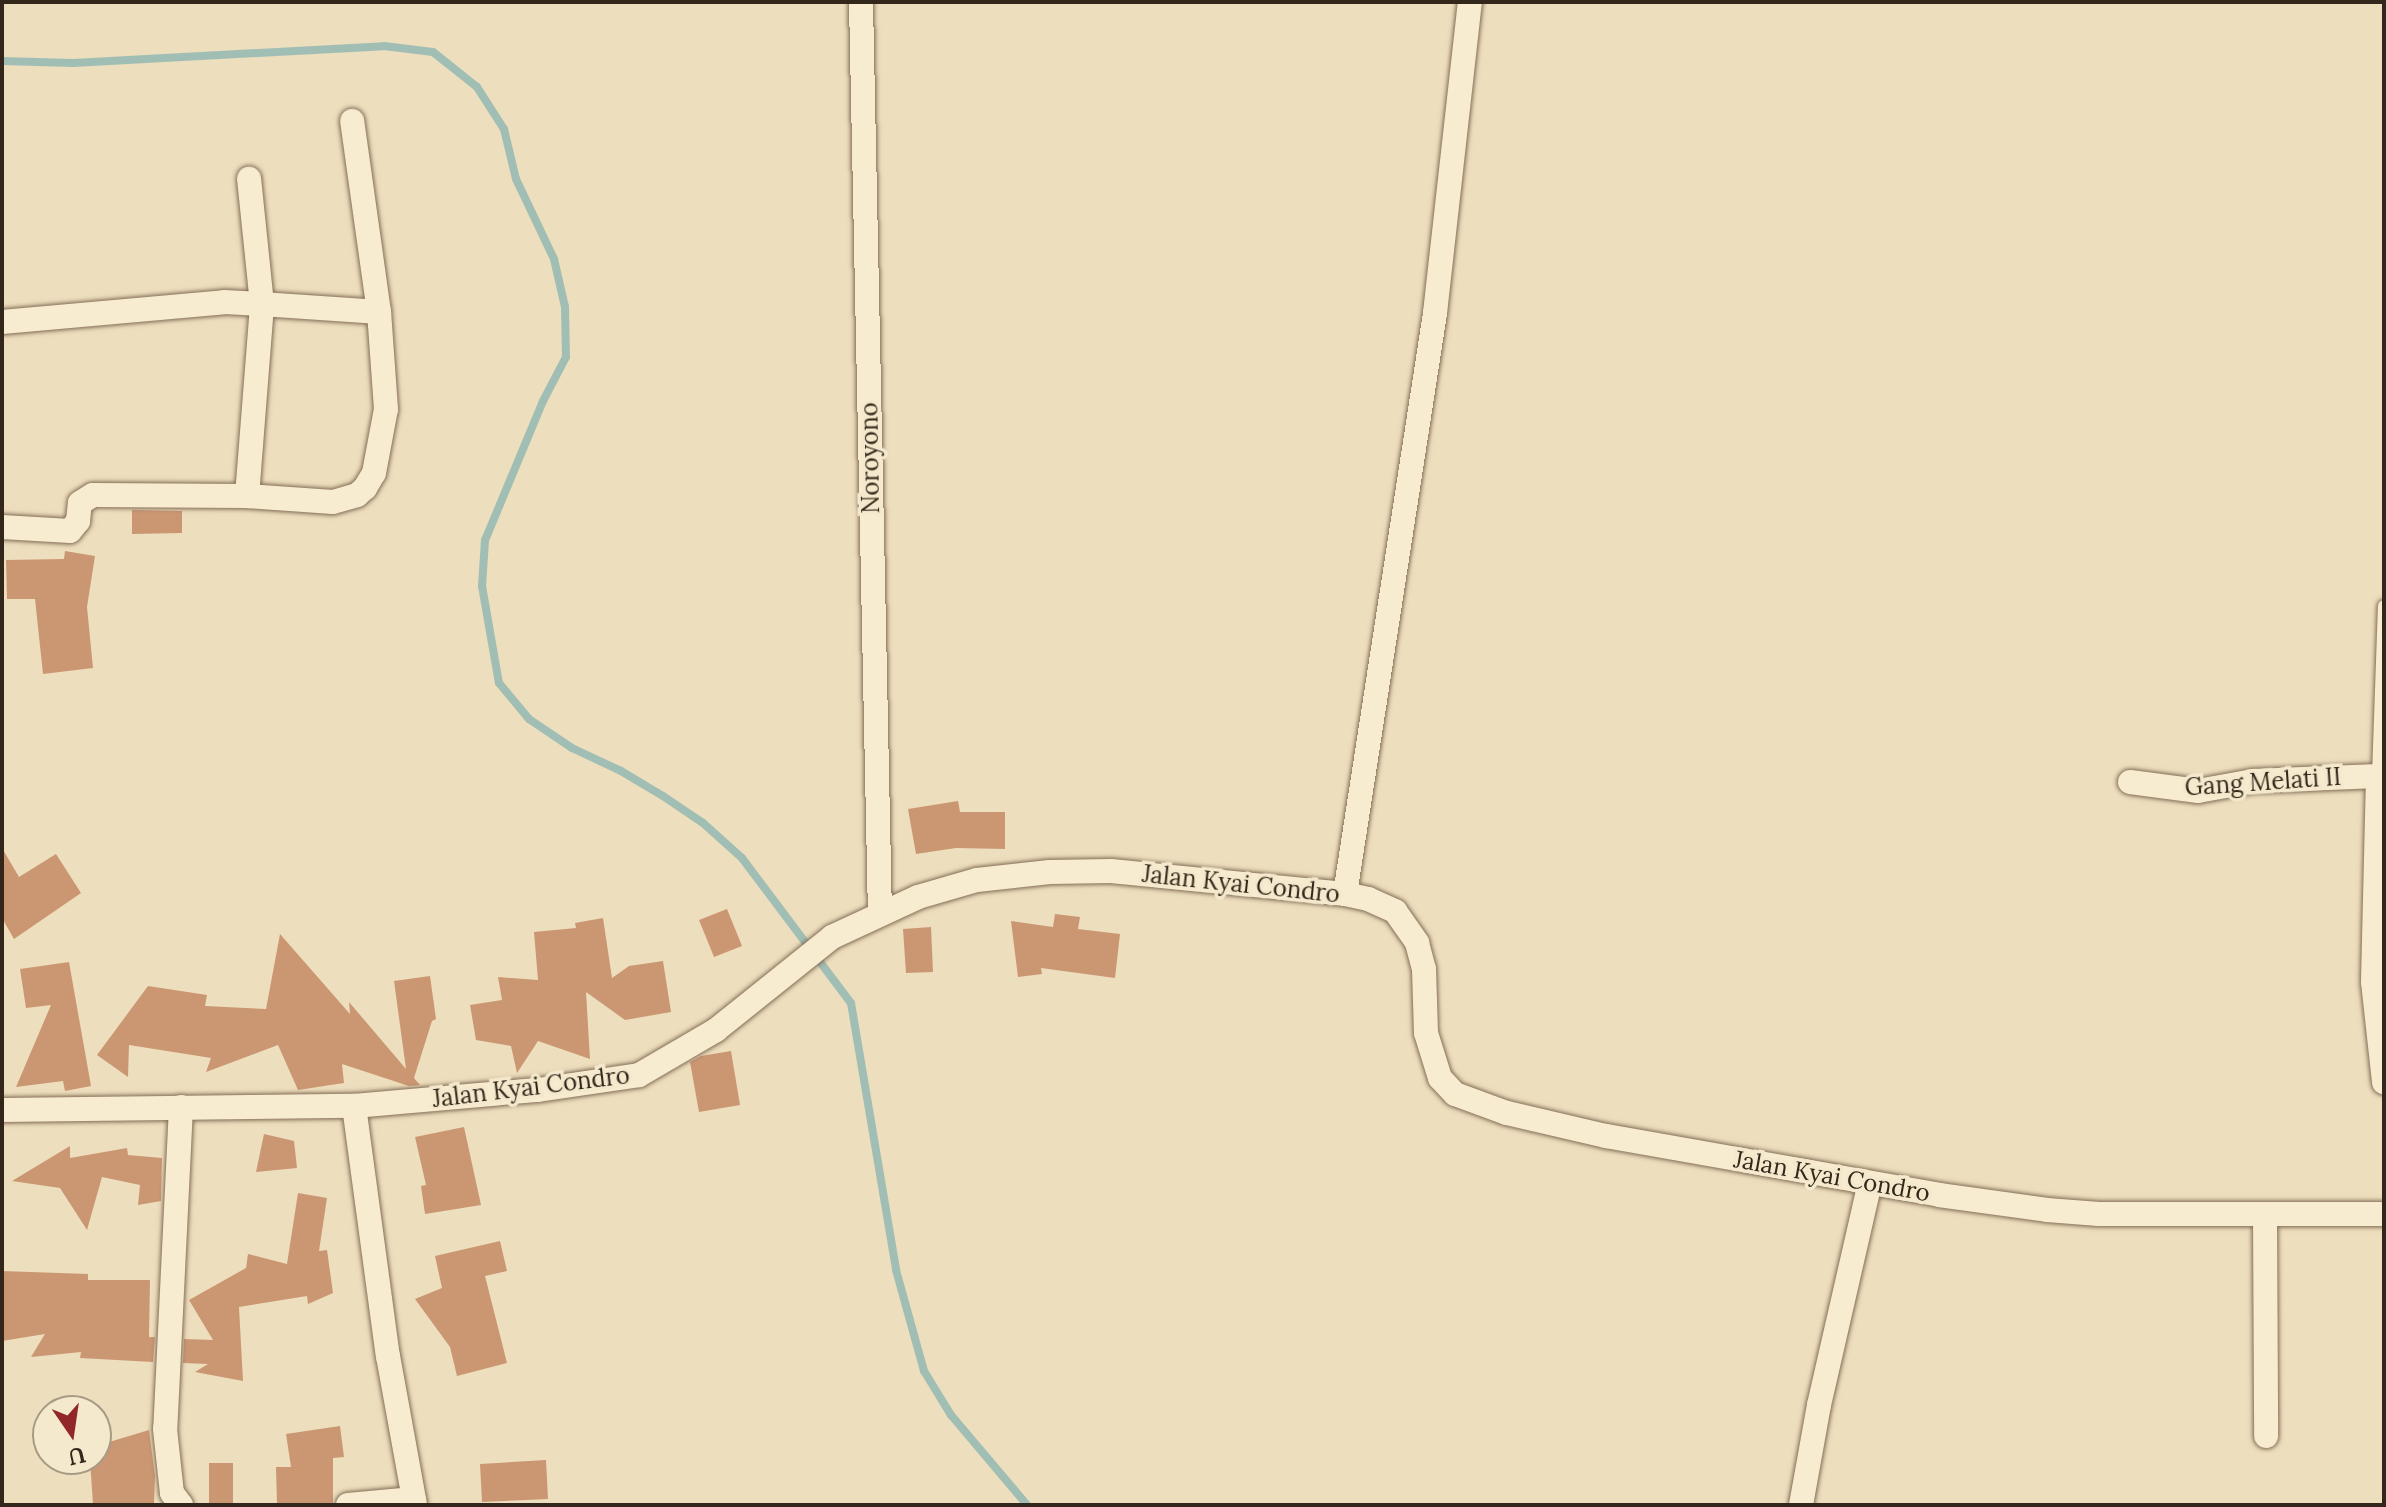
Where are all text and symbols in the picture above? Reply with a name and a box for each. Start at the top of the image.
street label: Noroyono [855,402,885,514]
street label: Gang Melati II [2184,762,2342,802]
street label: Jalan Kyai Condro [1141,859,1341,909]
street label: Jalan Kyai Condro [431,1061,631,1113]
street label: Jalan Kyai Condro [1732,1145,1932,1207]
north arrow [32,1395,112,1475]
text: U [66,1441,88,1472]

